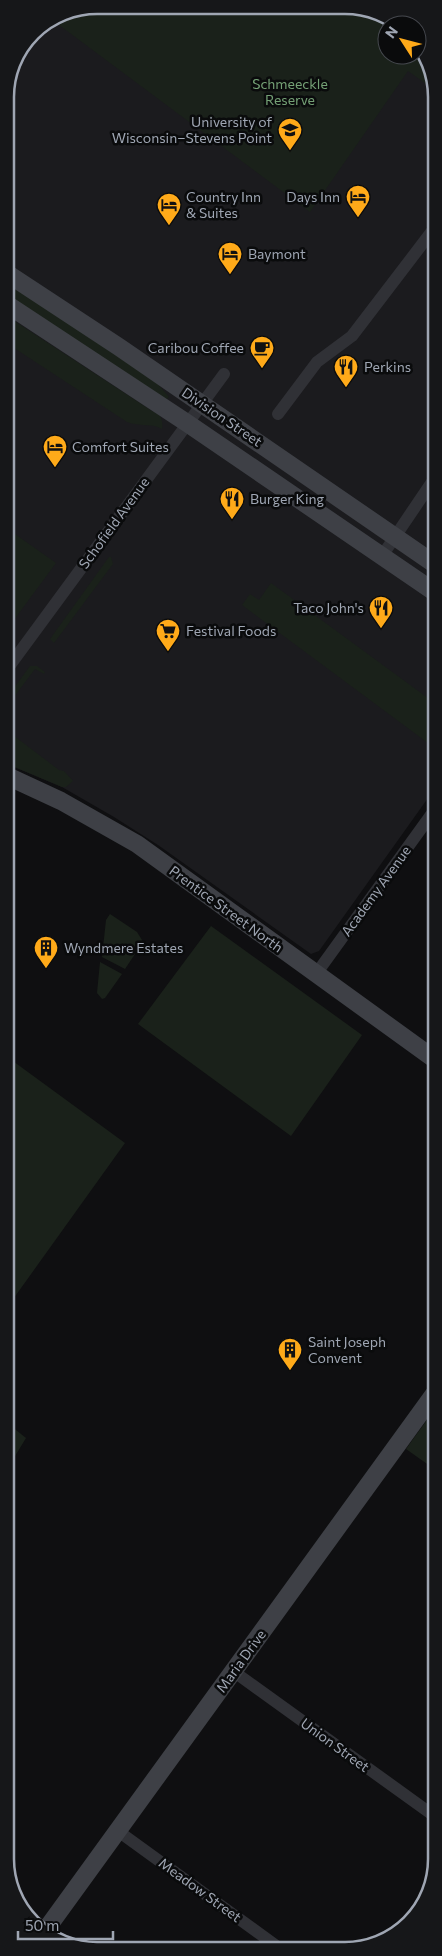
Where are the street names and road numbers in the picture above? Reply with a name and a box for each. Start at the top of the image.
street label: Division Street [179,383,266,450]
street label: Schofield Avenue [75,474,152,572]
street label: Academy Avenue [337,842,414,939]
street label: Prentice Street North [166,862,286,956]
street label: Maria Drive [212,1626,269,1695]
street label: Union Street [298,1714,373,1775]
street label: Meadow Street [156,1854,245,1925]

